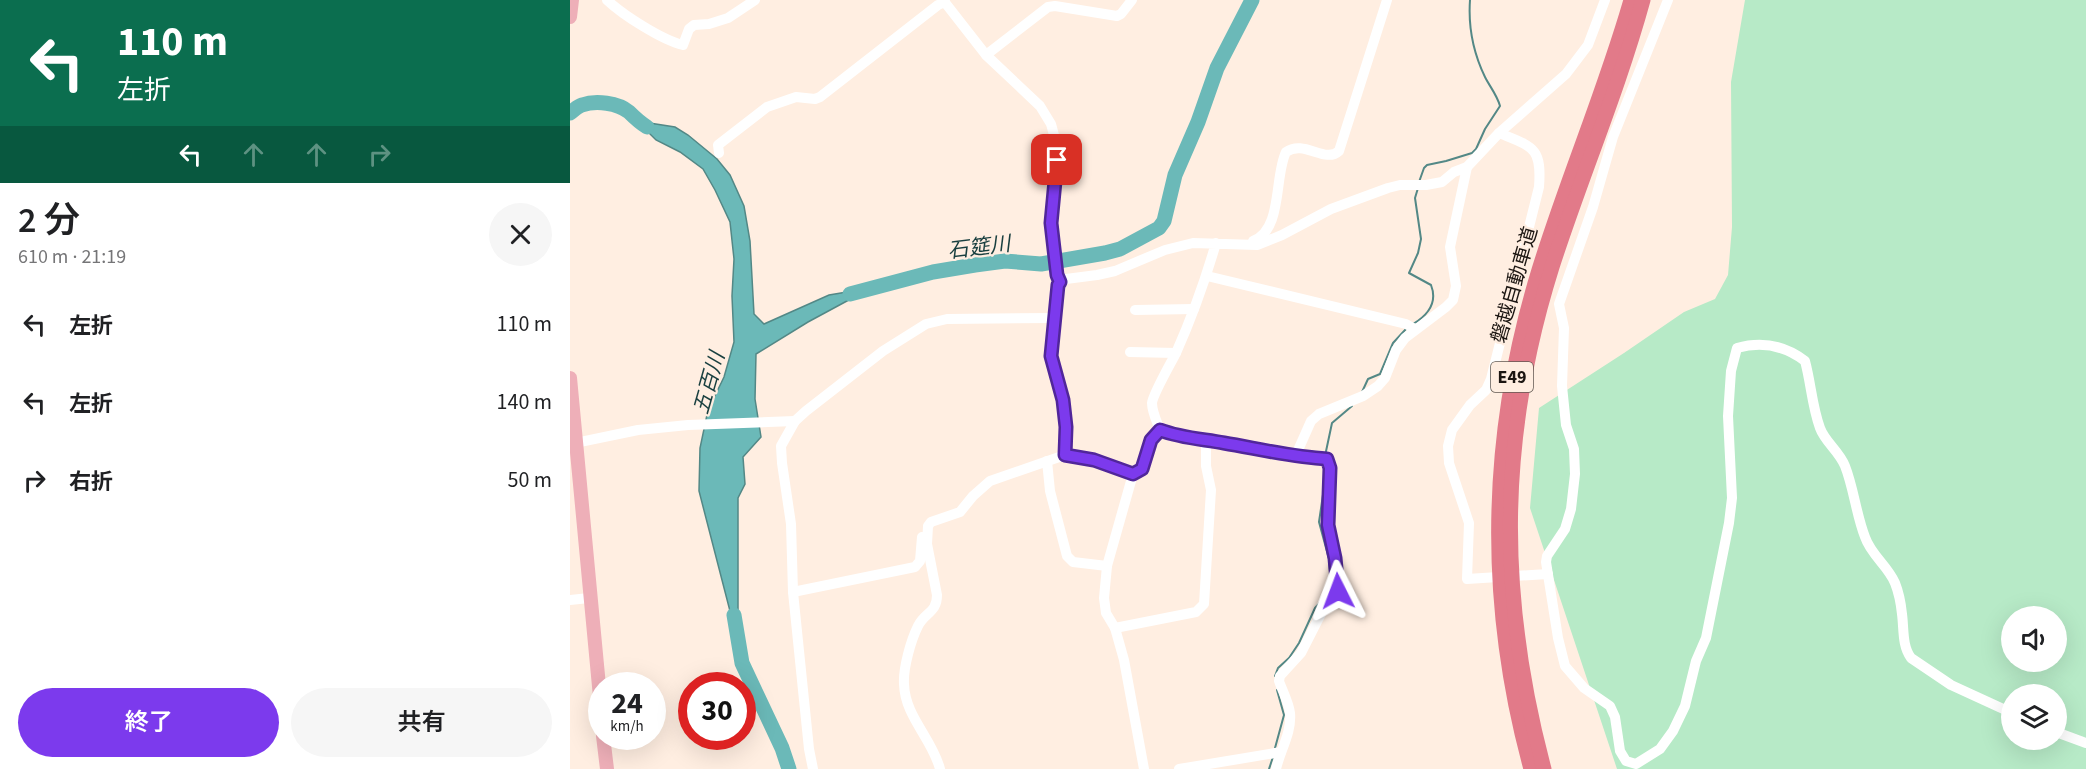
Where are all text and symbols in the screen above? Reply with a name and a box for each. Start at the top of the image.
text: 110 m [117,12,228,72]
icon: left [18,24,96,102]
text: 左折 [117,71,171,110]
pin [1031,134,1082,185]
icon: left [174,138,207,171]
icon: ahead [237,138,270,171]
icon: ahead [300,138,333,171]
icon: right [363,138,396,171]
icon: arrive [1040,143,1073,176]
text: 2 分 [18,195,80,246]
button: close [489,203,552,266]
street label: 磐越自動車道 [1485,223,1545,347]
water label: 石筵川 [946,228,1014,266]
text: 610 m · 21:19 [18,243,126,271]
icon: left [18,308,51,341]
text: 110 m [497,308,552,340]
text: 左折 [69,310,113,342]
water label: 五百川 [686,347,733,417]
road number: E49 [1491,362,1533,392]
icon: left [18,386,51,419]
text: 140 m [497,386,552,418]
text: 左折 [69,388,113,420]
icon: right [18,464,51,497]
text: 50 m [507,464,552,496]
text: 右折 [69,466,113,498]
position arrow [1306,559,1370,623]
map controls [2001,606,2067,750]
button: sound [2001,606,2067,672]
speed limit sign: 30 [678,672,756,750]
text: 24 [611,682,643,725]
button: layers [2001,684,2067,750]
button: 終了 [18,688,279,757]
button: 共有 [291,688,552,757]
text: km/h [610,716,644,737]

